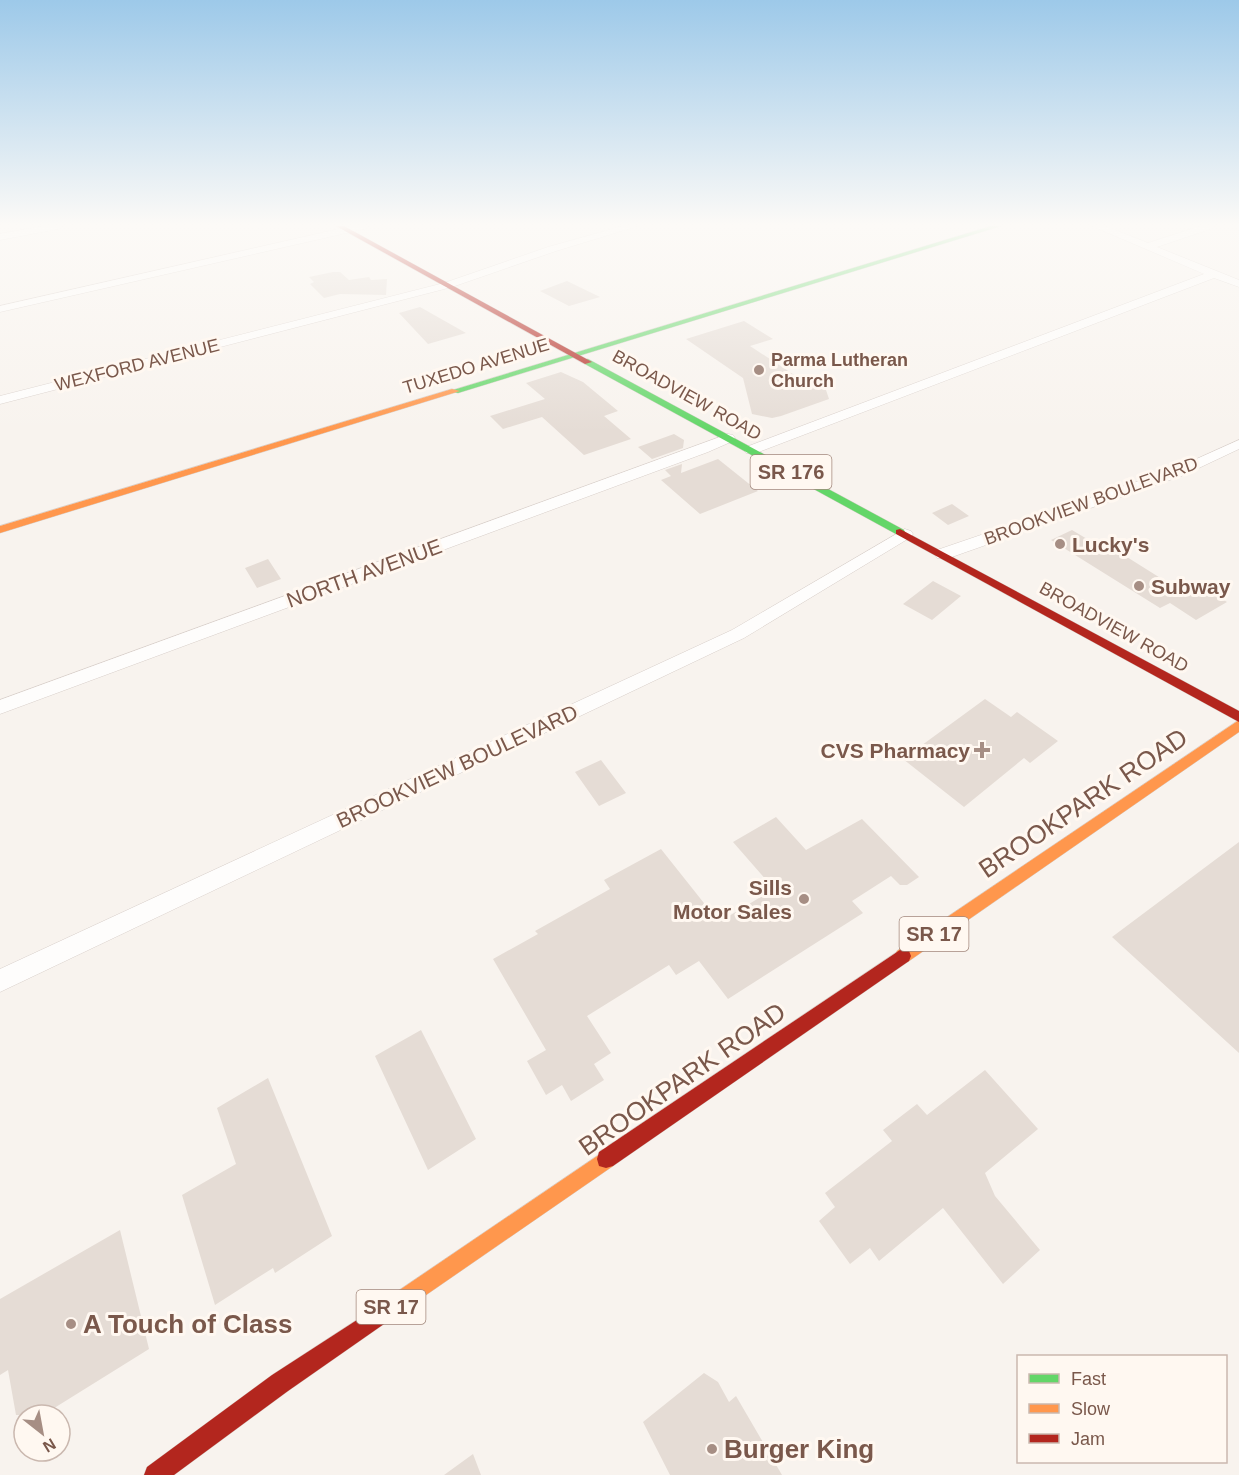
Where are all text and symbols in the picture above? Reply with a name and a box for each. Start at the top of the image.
street label: TUXEDO AVENUE [401,334,551,398]
street label: WEXFORD AVENUE [53,335,221,395]
street label: BROADVIEW ROAD [609,346,765,444]
place label: Parma Lutheran Church [771,350,908,391]
marker: Parma Lutheran Church [752,363,766,377]
street label: BROOKVIEW BOULEVARD [982,453,1200,549]
road number: SR 176 [750,455,832,489]
place label: Lucky's [1072,533,1149,556]
street label: NORTH AVENUE [283,534,445,612]
marker: Lucky's [1053,537,1067,551]
place label: Subway [1151,575,1231,598]
street label: BROADVIEW ROAD [1036,578,1192,676]
marker: Subway [1132,579,1146,593]
street label: BROOKVIEW BOULEVARD [333,700,581,832]
street label: BROOKPARK ROAD [973,722,1193,884]
place label: CVS Pharmacy [821,739,970,762]
marker: CVS Pharmacy [975,743,989,757]
place label: Sills Motor Sales [673,876,792,923]
marker: Sills Motor Sales [797,892,811,906]
road number: SR 17 [900,917,968,951]
street label: BROOKPARK ROAD [573,996,791,1162]
road number: SR 17 [356,1290,426,1324]
place label: A Touch of Class [83,1309,292,1339]
marker: A Touch of Class [64,1317,78,1331]
legend [1017,1355,1227,1463]
text: Fast [1071,1369,1106,1389]
text: Slow [1071,1399,1111,1419]
north arrow [12,1403,72,1463]
text: Jam [1071,1429,1105,1449]
place label: Burger King [724,1434,874,1464]
text: N [40,1435,59,1456]
marker: Burger King [705,1442,719,1456]

